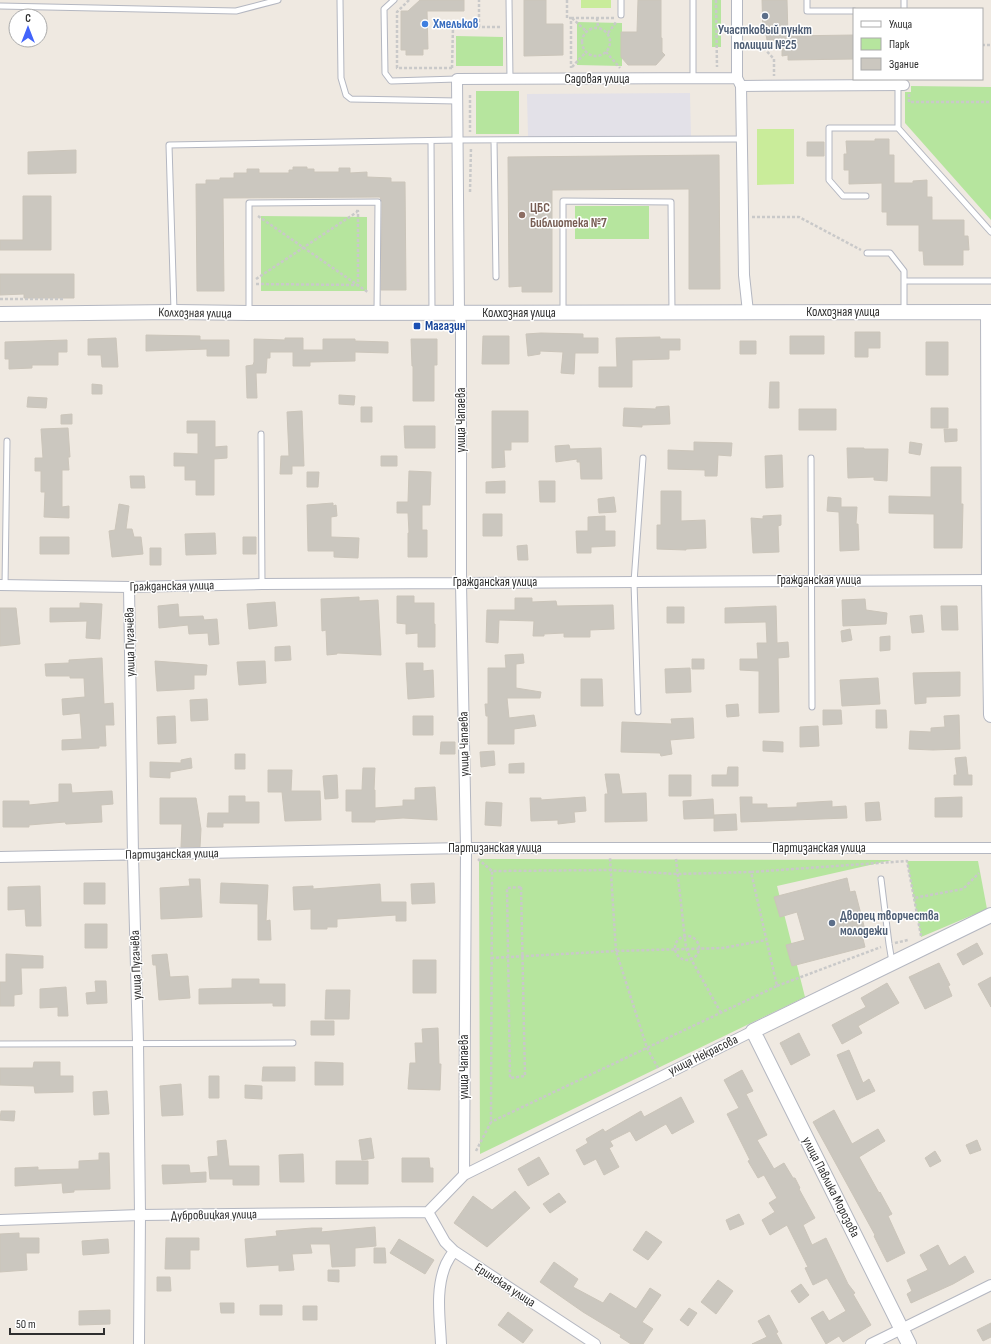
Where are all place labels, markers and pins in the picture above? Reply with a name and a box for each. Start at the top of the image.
marker: Участковый пункт полиции №25 [760,11,770,21]
place label: Хмельков [432,16,479,32]
marker: Хмельков [420,19,430,29]
place label: Участковый пункт полиции №25 [718,22,812,53]
place label: ЦБС Библиотека №7 [530,200,607,231]
marker: ЦБС Библиотека №7 [517,210,527,220]
place label: Магазин [425,318,466,334]
marker: Магазин [412,321,422,331]
place label: Дворец творчества молодежи [840,908,939,939]
marker: Дворец творчества молодежи [827,918,837,928]

